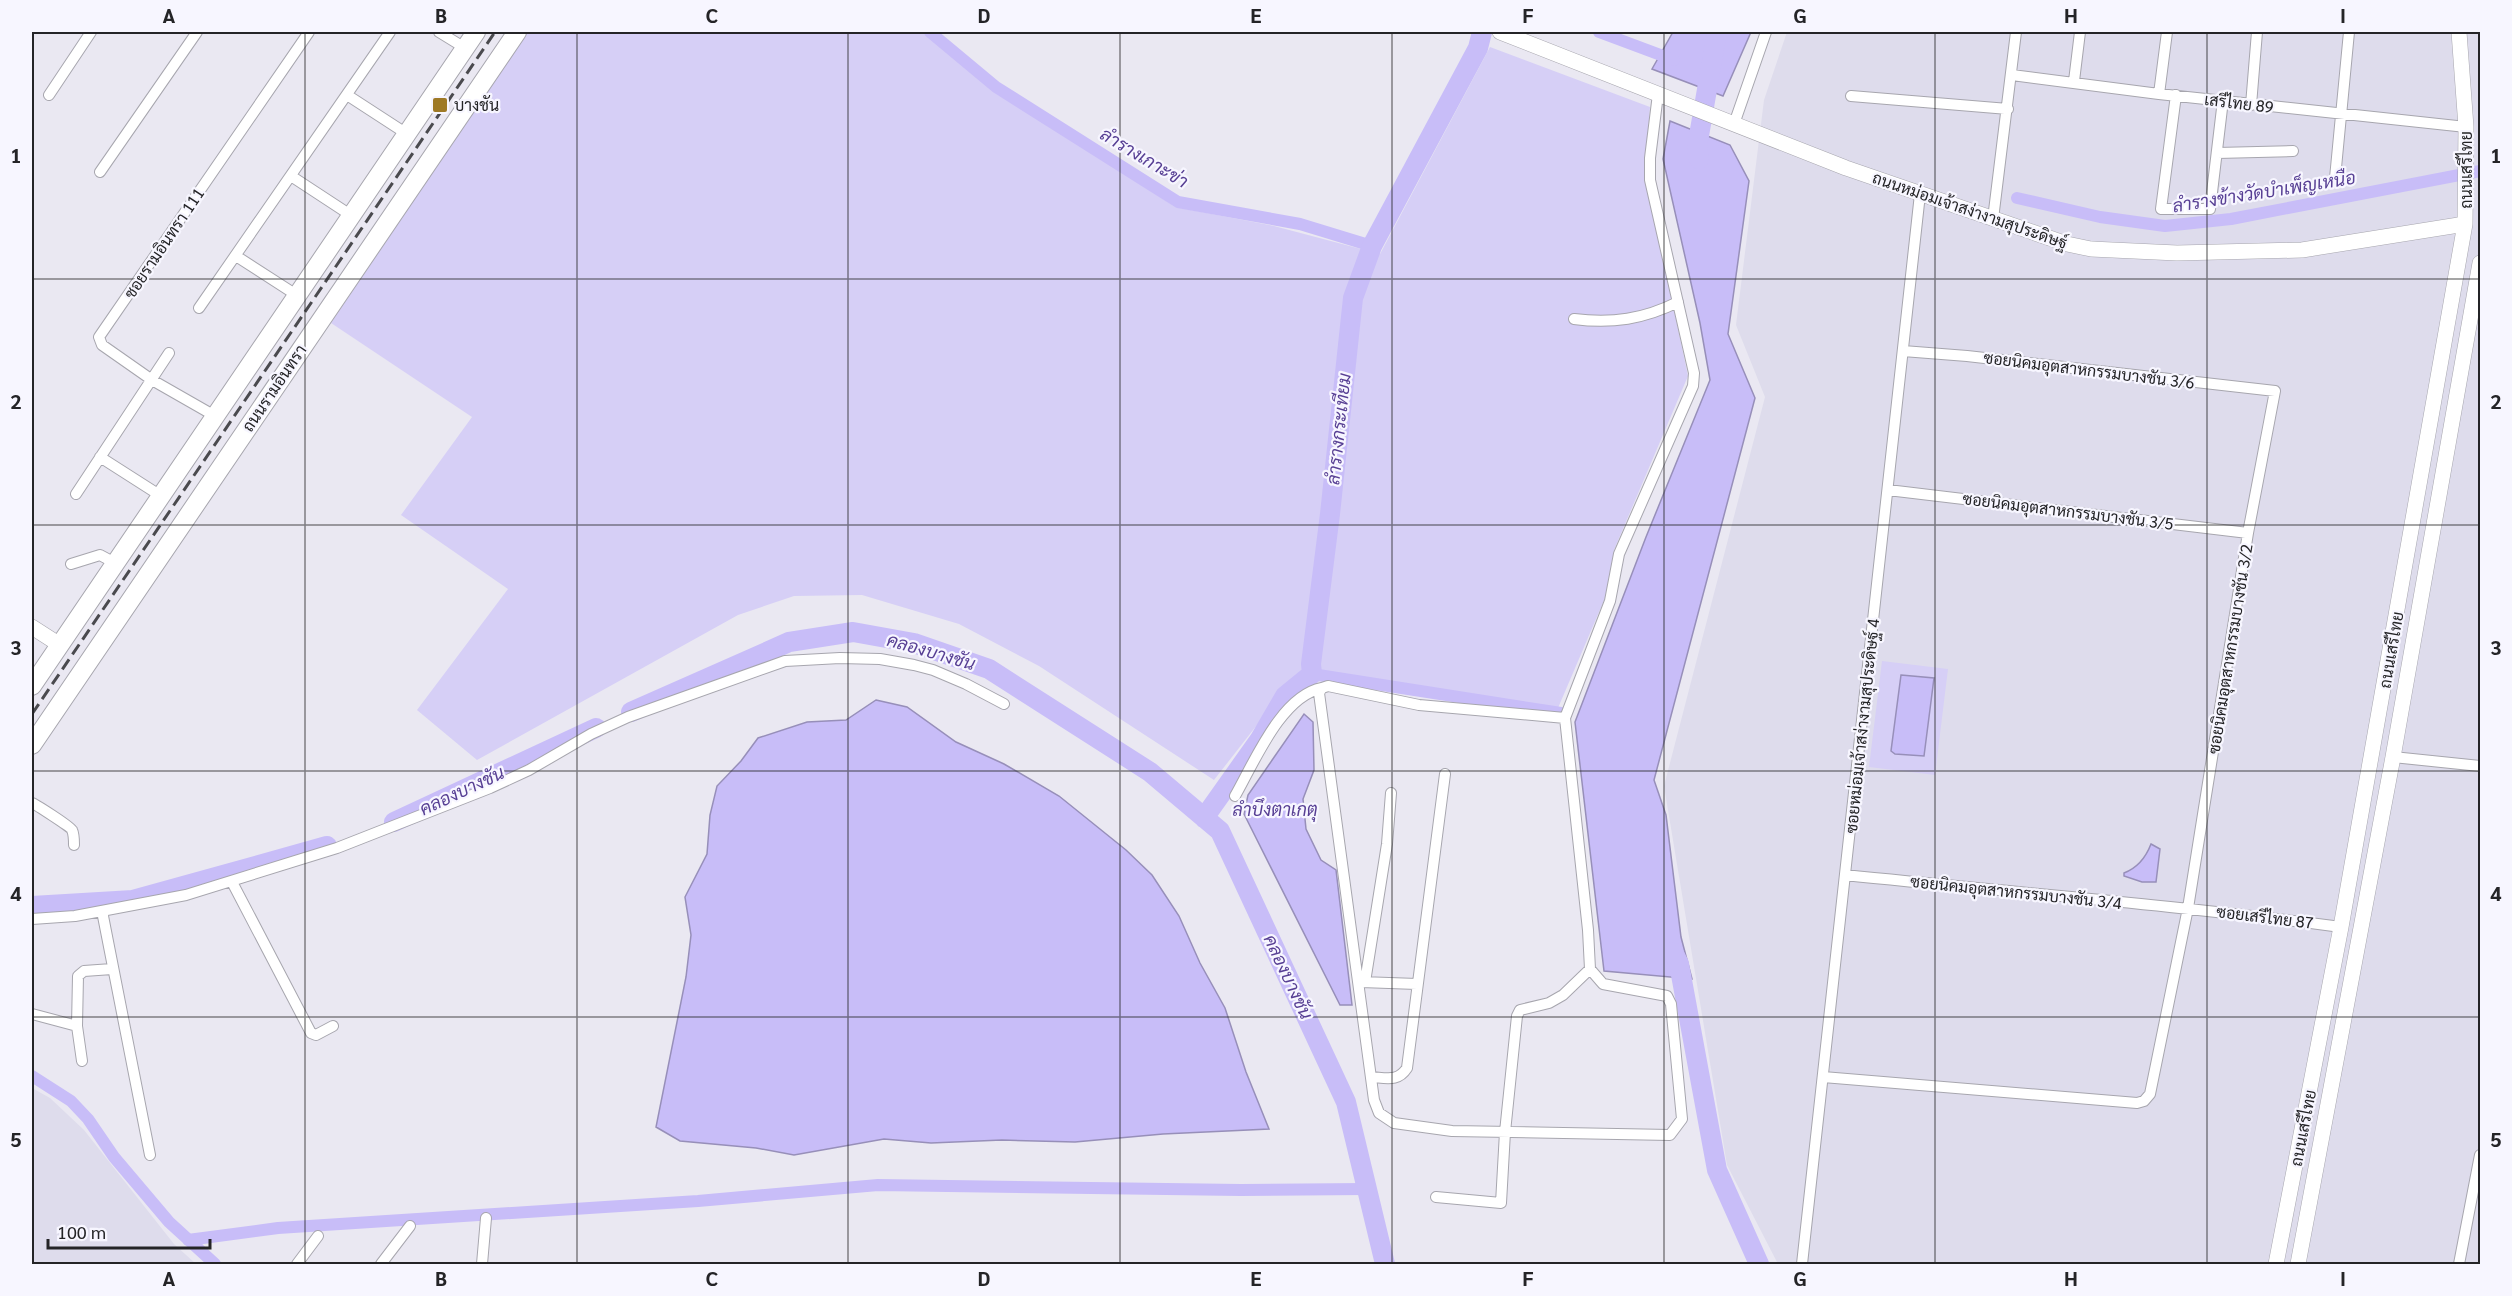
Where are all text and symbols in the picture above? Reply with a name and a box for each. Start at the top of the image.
text: A [163,2,176,28]
text: B [435,2,447,28]
text: C [706,2,718,28]
text: D [978,2,991,28]
text: E [1250,2,1262,28]
text: F [1522,2,1534,28]
text: G [1793,2,1807,28]
text: H [2064,2,2078,28]
text: I [2340,2,2346,28]
street label: เสรีไทย 89 [2203,88,2275,117]
place label: บางชัน [454,94,499,115]
marker: บางชัน [431,96,449,114]
water label: ลำรางเกาะข่า [1097,121,1193,192]
street label: ถนนเสรีไทย [2455,131,2476,209]
text: 1 [10,142,22,168]
text: 1 [2490,142,2502,168]
water label: ลำรางข้างวัดบำเพ็ญเหนือ [2170,164,2357,217]
street label: ถนนหม่อมเจ้าสง่างามสุประดิษฐ์ [1869,165,2071,255]
street label: ซอยรามอินทรา 111 [119,183,209,302]
street label: ถนนรามอินทรา [237,340,310,435]
street label: ซอยนิคมอุตสาหกรรมบางชัน 3/6 [1982,346,2196,395]
water label: ลำรางกระเทียม [1320,372,1355,486]
text: 2 [10,388,22,414]
text: 2 [2490,388,2502,414]
street label: ซอยนิคมอุตสาหกรรมบางชัน 3/5 [1961,487,2175,536]
street label: ซอยนิคมอุตสาหกรรมบางชัน 3/2 [2203,542,2258,756]
street label: ถนนเสรีไทย [2373,610,2408,690]
street label: ซอยหม่อมเจ้าสง่างามสุประดิษฐ์ 4 [1839,617,1885,835]
water label: คลองบางชัน [885,627,979,674]
text: 3 [10,634,22,660]
text: 3 [2490,634,2502,660]
water label: คลองบางชัน [415,760,508,819]
water label: ลำบึงตาเกตุ [1232,797,1318,822]
street label: ซอยนิคมอุตสาหกรรมบางชัน 3/4 [1909,870,2123,915]
text: 4 [10,880,22,906]
text: 4 [2490,880,2502,906]
street label: ซอยเสรีไทย 87 [2215,900,2315,933]
water label: คลองบางชัน [1260,930,1319,1023]
street label: ถนนเสรีไทย [2285,1088,2320,1168]
text: 5 [10,1126,22,1152]
text: 5 [2490,1126,2502,1152]
scale bar [48,1212,210,1250]
text: 100 m [57,1220,106,1243]
text: A [163,1265,176,1291]
text: B [435,1265,447,1291]
text: C [706,1265,718,1291]
text: D [978,1265,991,1291]
text: E [1250,1265,1262,1291]
text: F [1522,1265,1534,1291]
text: G [1793,1265,1807,1291]
text: H [2064,1265,2078,1291]
text: I [2340,1265,2346,1291]

